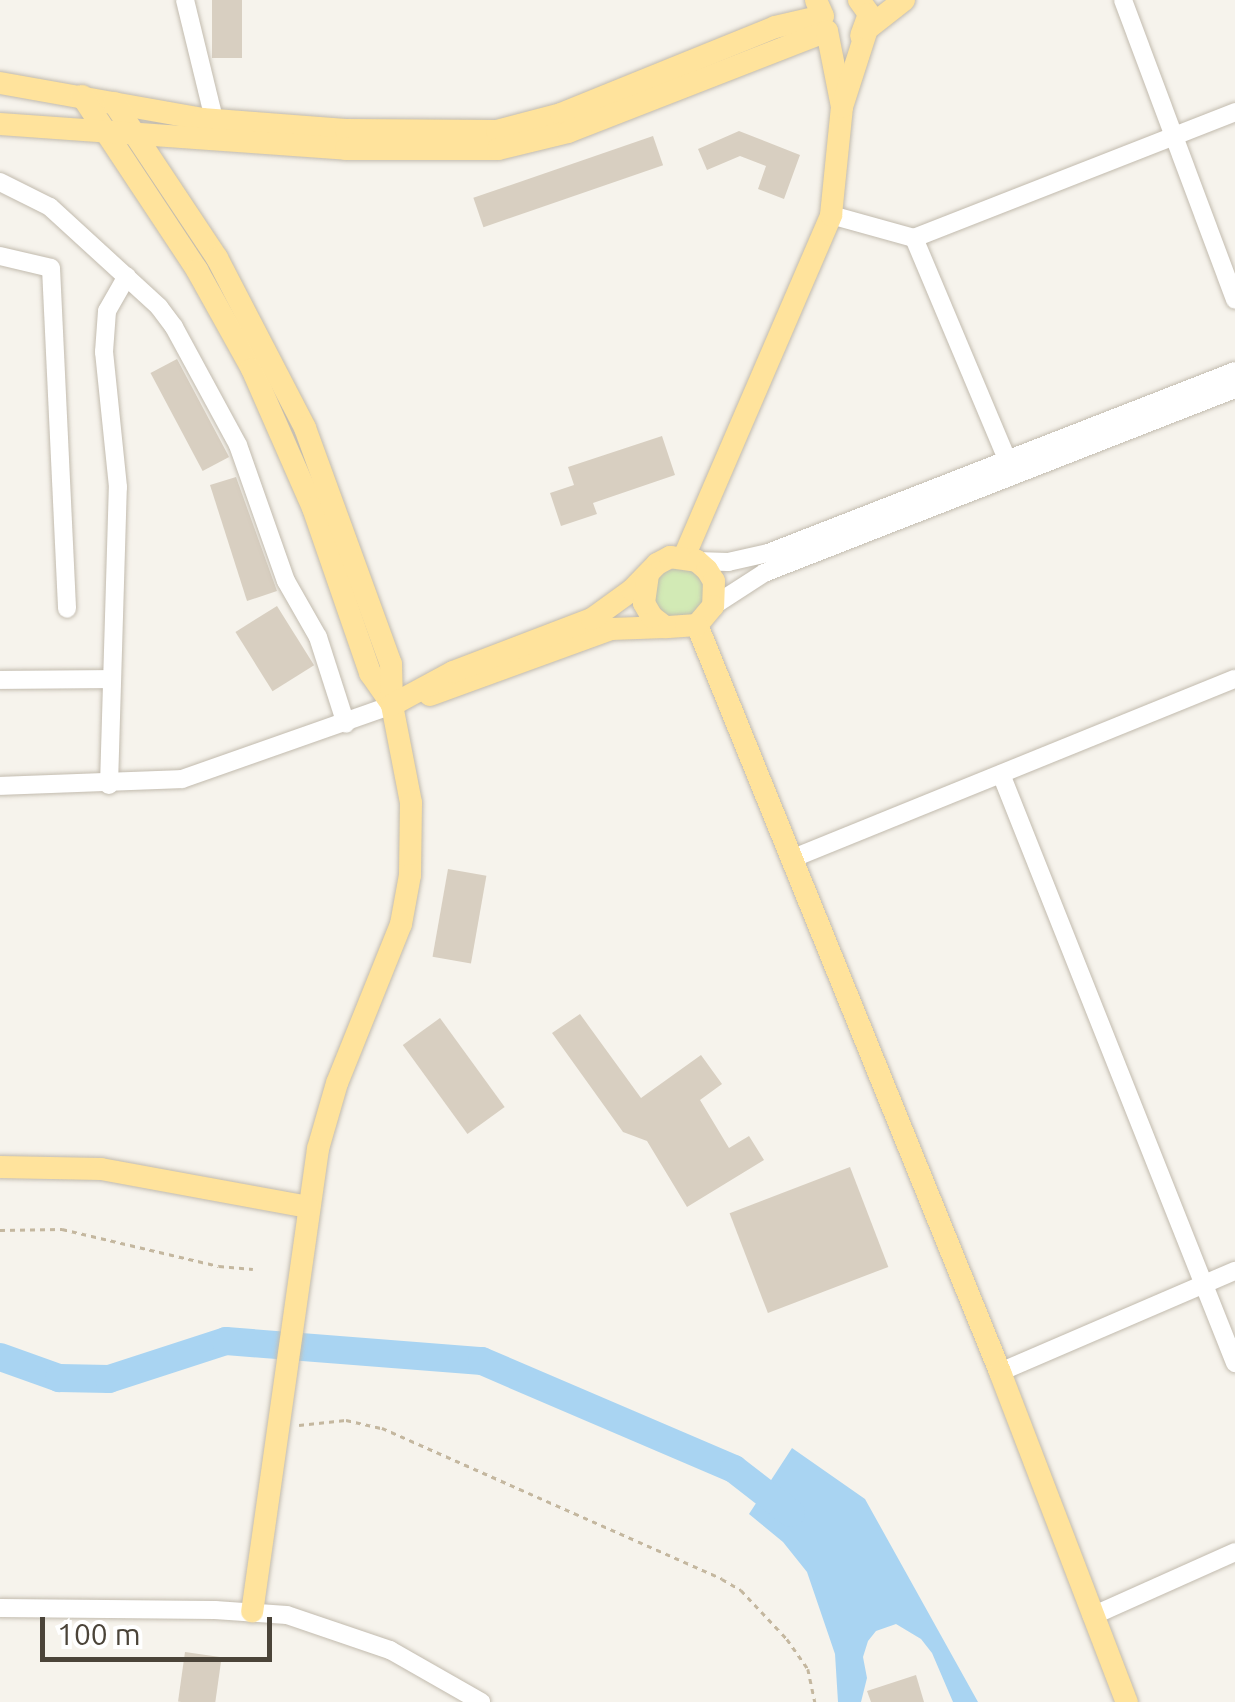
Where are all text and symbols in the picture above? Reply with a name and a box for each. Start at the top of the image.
scale bar [45,1597,278,1659]
text: 100 m [57,1617,141,1651]

